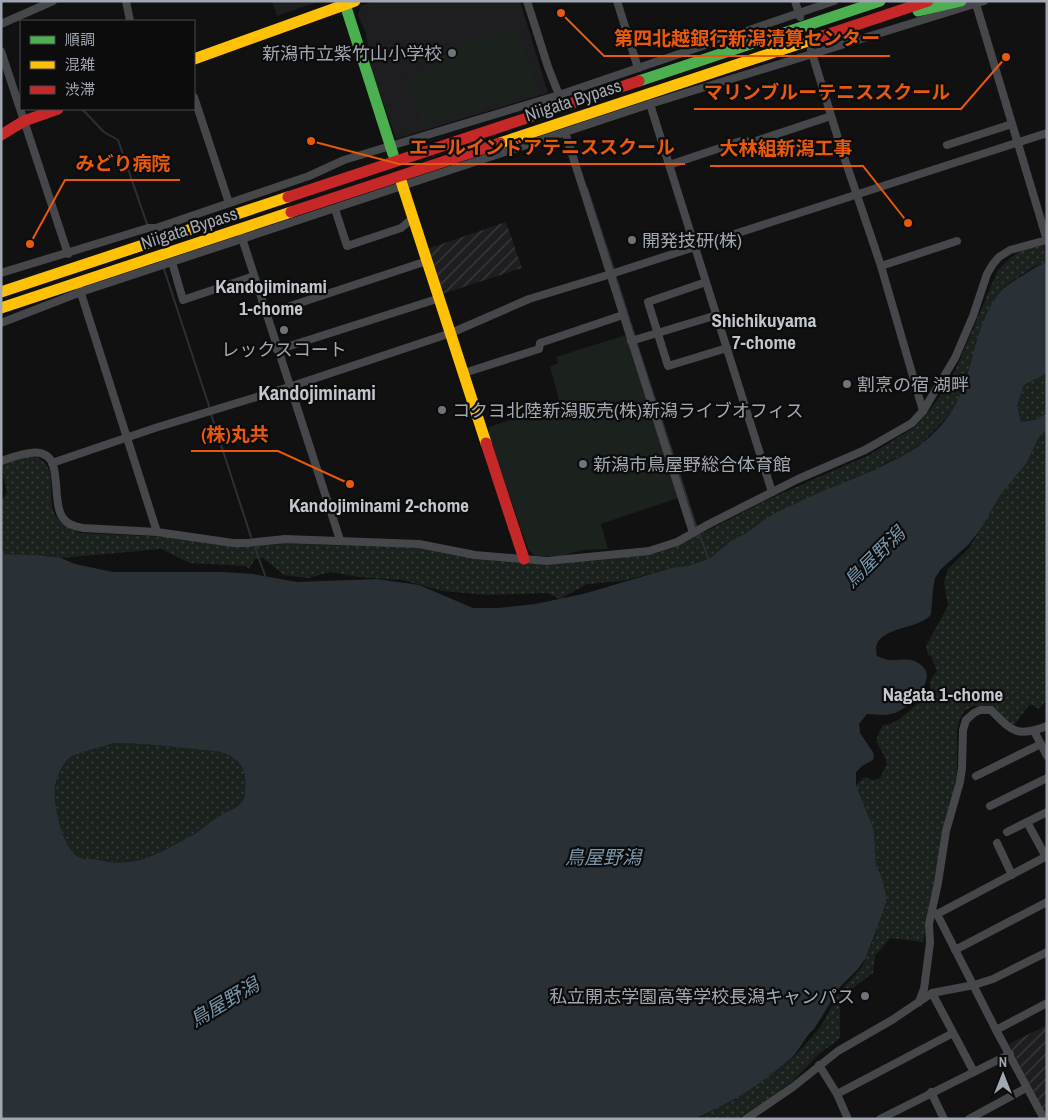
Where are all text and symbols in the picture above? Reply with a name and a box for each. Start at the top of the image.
legend [20,20,195,110]
callout: 第四北越銀行新潟清算センター [604,22,890,56]
text: 第四北越銀行新潟清算センター [614,25,880,51]
text: 順調 [65,29,95,50]
place label: 新潟市立紫竹山小学校 [262,41,442,66]
marker: 新潟市立紫竹山小学校 [446,47,458,59]
text: 混雑 [65,54,95,75]
street label: Niigata Bypass [522,73,624,127]
callout: マリンブルーテニススクール [694,75,961,109]
text: 渋滞 [65,79,95,100]
text: マリンブルーテニススクール [704,79,950,105]
callout: エールインドアテニススクール [399,130,685,164]
callout: 大林組新潟工事 [710,132,863,166]
text: エールインドアテニススクール [409,134,675,160]
text: 大林組新潟工事 [719,135,853,161]
callout: みどり病院 [65,146,180,180]
text: みどり病院 [75,150,171,176]
street label: Niigata Bypass [138,201,240,255]
place label: 開発技研(株) [642,228,742,253]
marker: 開発技研(株) [626,234,638,246]
district label: Kandojiminami 1-chome [215,273,327,321]
district label: Shichikuyama 7-chome [712,307,817,355]
marker: レックスコート [278,324,290,336]
place label: レックスコート [221,337,347,362]
place label: 割烹の宿 湖畔 [857,372,969,397]
marker: 割烹の宿 湖畔 [841,378,853,390]
district label: Kandojiminami [258,379,376,406]
place label: コクヨ北陸新潟販売(株)新潟ライブオフィス [452,398,803,423]
marker: コクヨ北陸新潟販売(株)新潟ライブオフィス [436,404,448,416]
callout: (株)丸共 [191,417,278,451]
text: (株)丸共 [201,421,269,447]
place label: 新潟市鳥屋野総合体育館 [593,452,791,477]
marker: 新潟市鳥屋野総合体育館 [577,458,589,470]
district label: Kandojiminami 2-chome [289,492,469,518]
water label: 鳥屋野潟 [838,520,911,593]
district label: Nagata 1-chome [883,681,1004,707]
water label: 鳥屋野潟 [565,844,643,870]
water label: 鳥屋野潟 [185,970,265,1033]
place label: 私立開志学園高等学校長潟キャンパス [549,984,855,1009]
marker: 私立開志学園高等学校長潟キャンパス [859,990,871,1002]
north arrow [978,1050,1028,1100]
text: N [999,1053,1007,1071]

